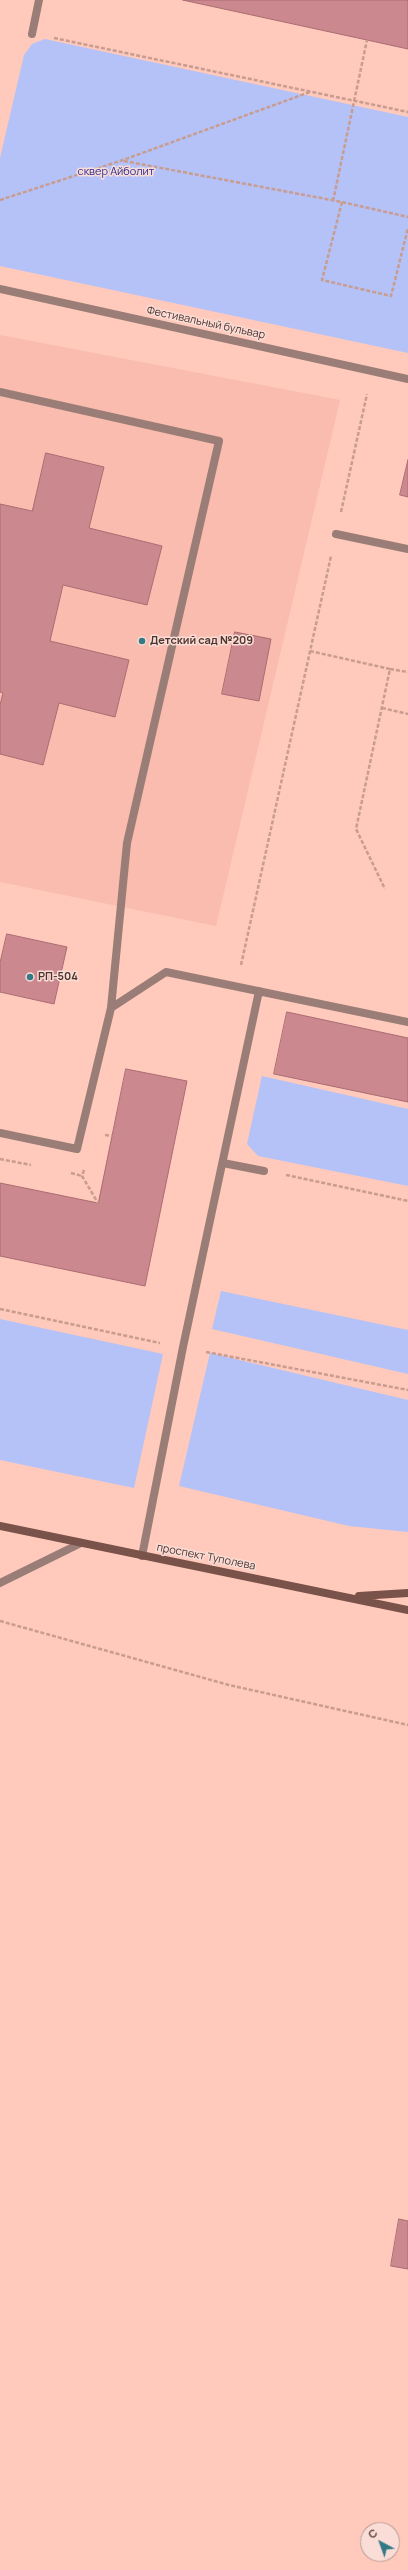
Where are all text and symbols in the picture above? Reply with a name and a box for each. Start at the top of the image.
park label: сквер Айболит [78,165,154,179]
street label: Фестивальный бульвар [146,304,266,342]
place label: Детский сад №209 [150,634,253,648]
marker: Детский сад №209 [137,636,147,646]
place label: РП-504 [38,970,78,984]
marker: РП-504 [25,972,35,982]
street label: проспект Туполева [155,1541,257,1573]
north arrow [360,2522,400,2562]
text: С [364,2525,380,2542]

